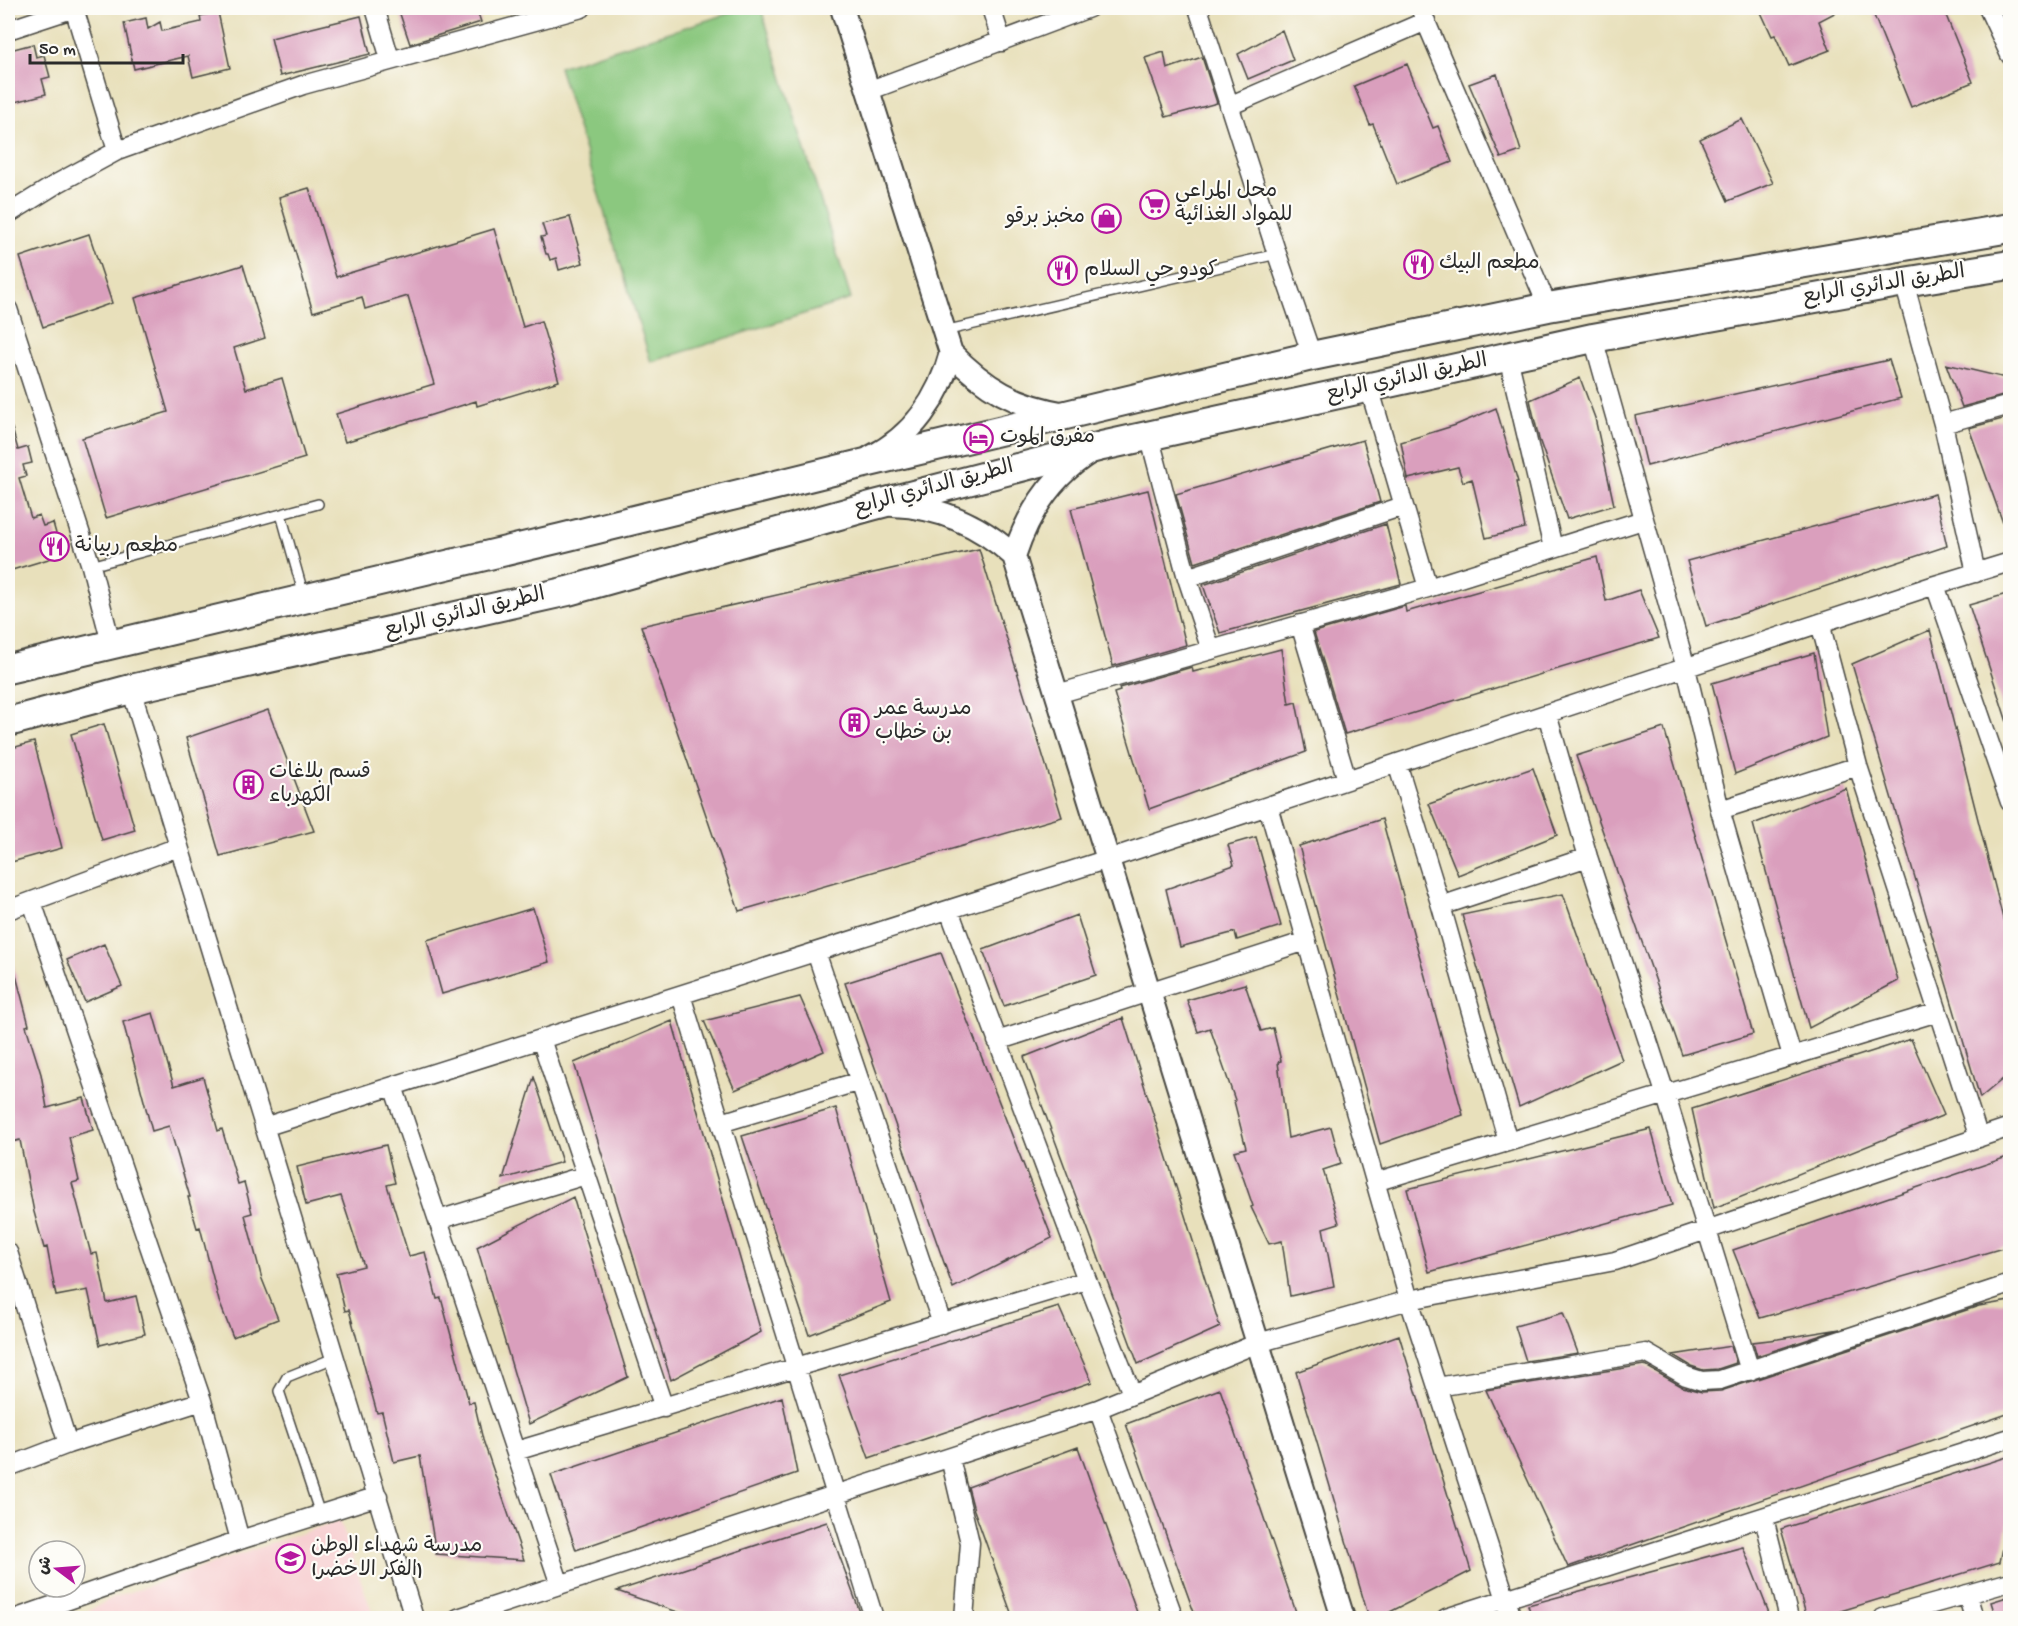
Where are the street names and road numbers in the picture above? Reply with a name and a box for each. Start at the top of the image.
street label: الطريق الدائري الرابع [1801,261,1967,311]
street label: الطريق الدائري الرابع [1324,350,1490,408]
street label: الطريق الدائري الرابع [851,456,1017,522]
street label: الطريق الدائري الرابع [382,583,548,645]

